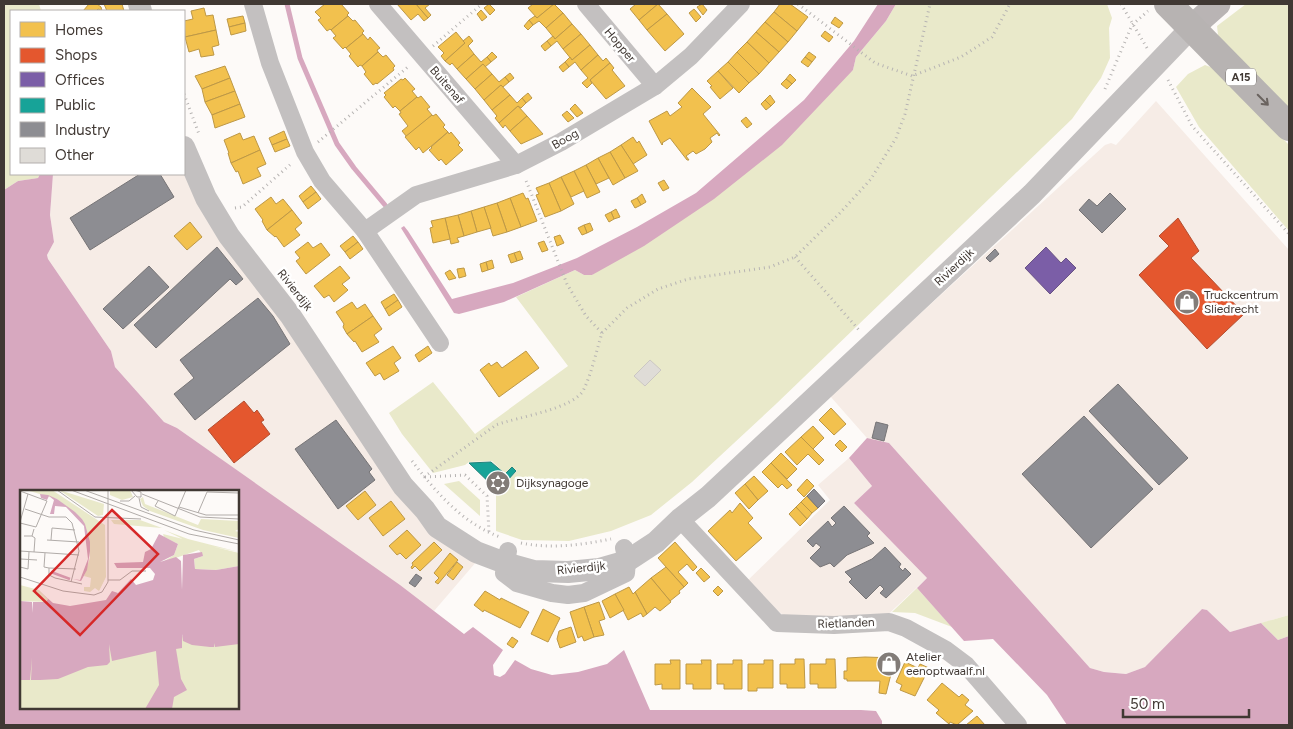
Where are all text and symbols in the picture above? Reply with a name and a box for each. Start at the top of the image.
legend [10,10,185,175]
text: Homes [55,21,103,39]
street label: Hopper [602,25,638,65]
text: Shops [55,46,97,64]
street label: Buitenaf [427,63,467,107]
road number: A15 [1226,68,1256,86]
text: Offices [55,71,105,89]
one-way arrow [1257,93,1269,105]
text: Public [55,96,96,114]
text: Industry [55,121,110,139]
street label: Boog [549,126,581,152]
text: Other [55,146,94,164]
street label: Rivierdijk [931,245,977,289]
street label: Rivierdijk [274,266,316,314]
place label: Truckcentrum Sliedrecht [1204,288,1278,316]
shop icon: Truckcentrum Sliedrecht [1174,289,1200,315]
synagogue icon: Dijksynagoge [485,470,511,496]
place label: Dijksynagoge [516,476,589,490]
inset map [20,490,239,709]
street label: Rivierdijk [556,558,606,578]
street label: Rietlanden [817,615,875,631]
place label: Atelier eenoptwaalf.nl [906,650,985,678]
shop icon: Atelier eenoptwaalf.nl [876,651,902,677]
scale bar [1123,686,1249,718]
text: 50 m [1130,695,1165,713]

